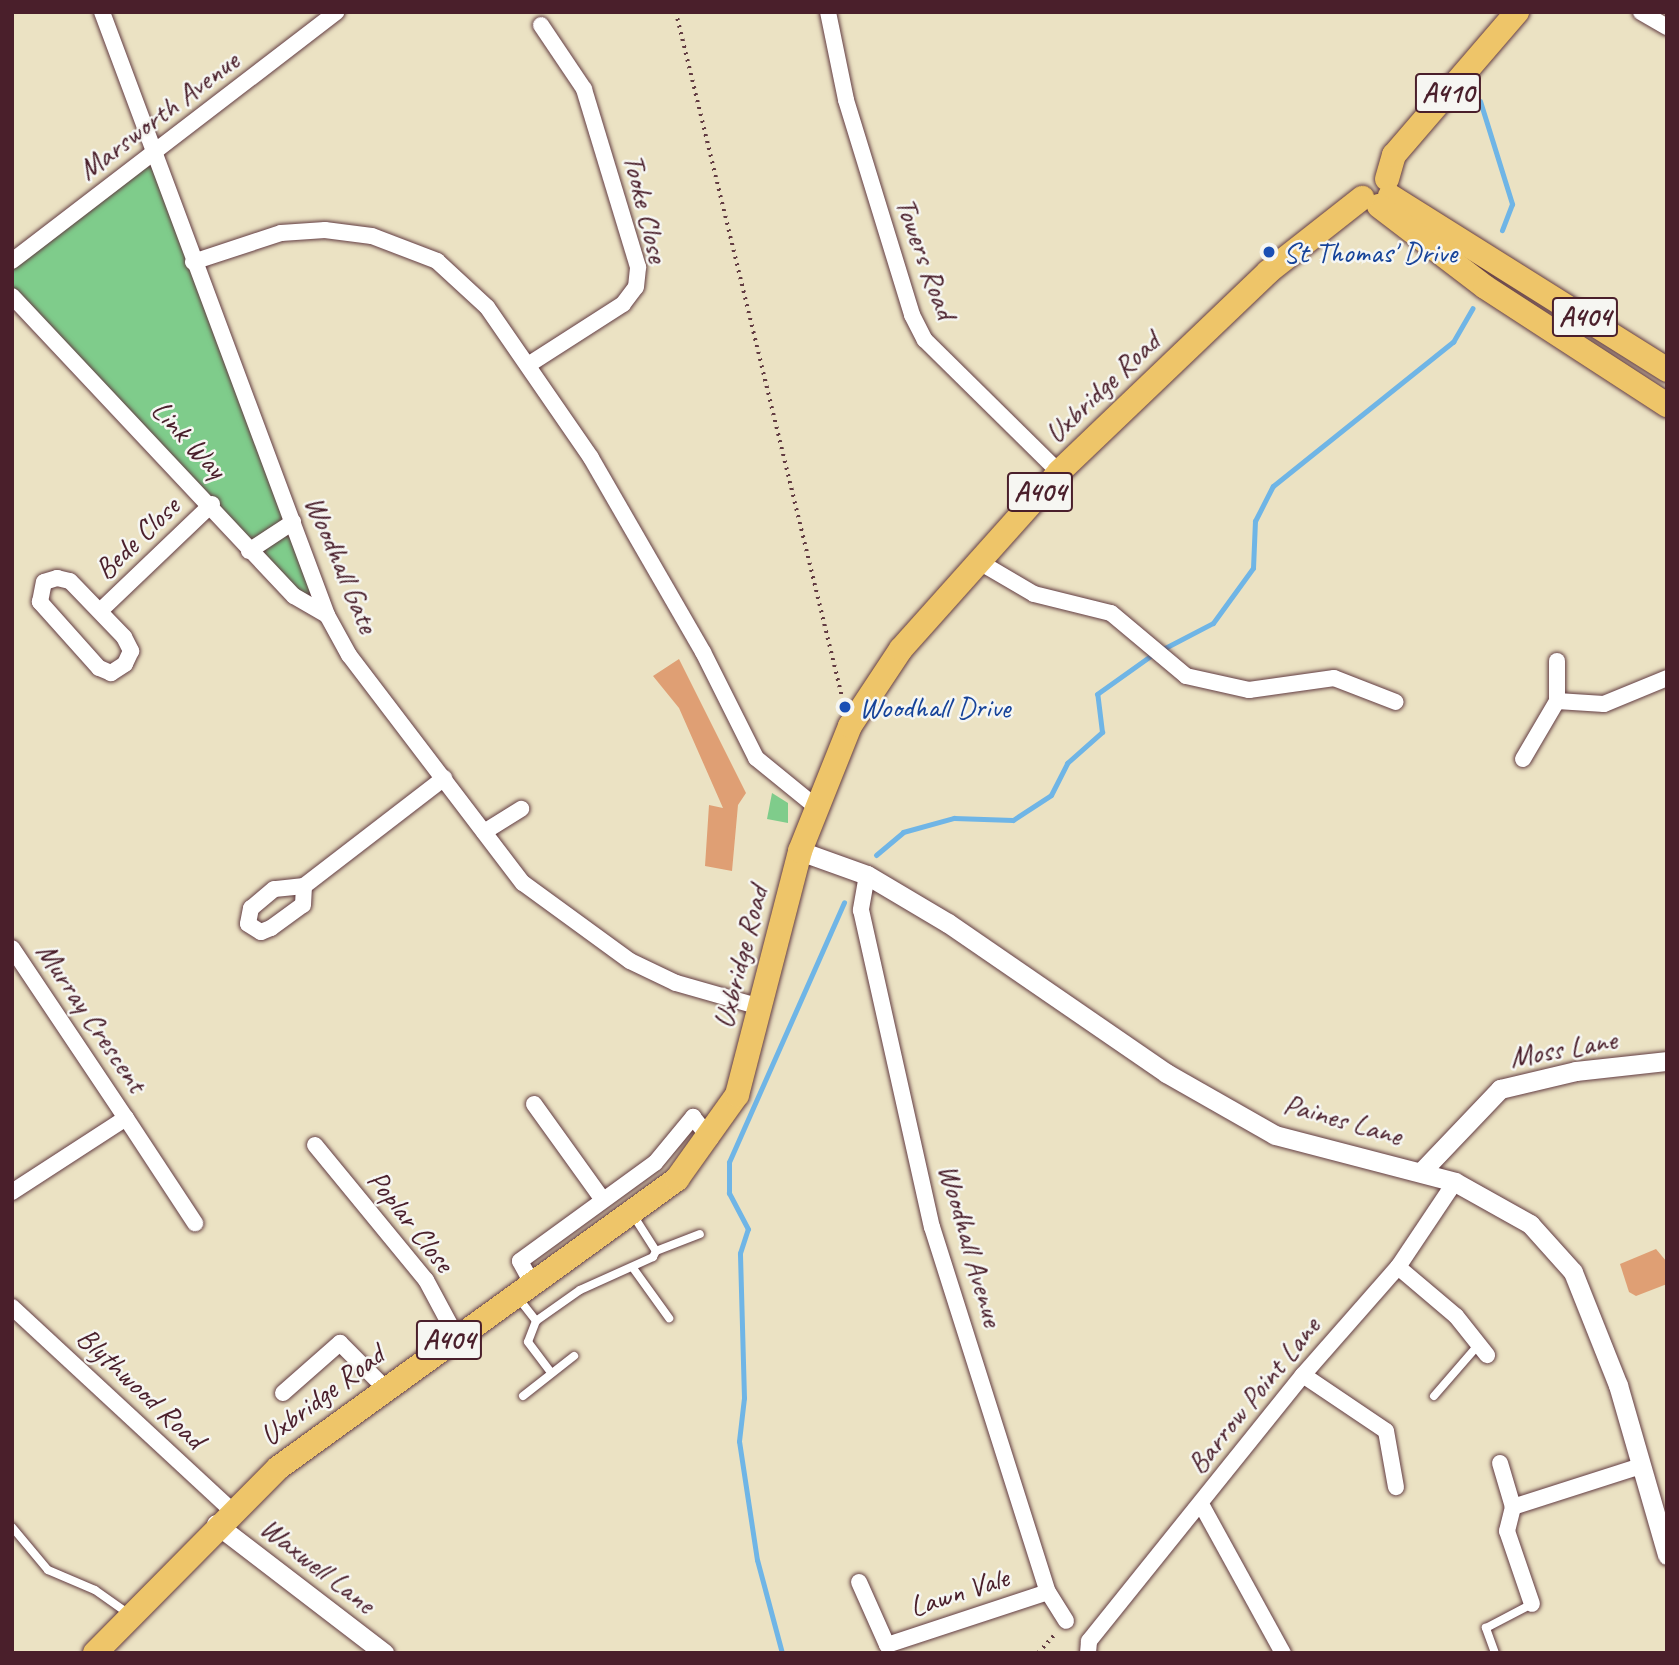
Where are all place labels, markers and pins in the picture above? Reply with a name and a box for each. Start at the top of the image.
place label: St Thomas' Drive [1283,234,1459,270]
marker: St Thomas' Drive [1261,244,1277,260]
place label: Woodhall Drive [859,689,1011,725]
marker: Woodhall Drive [837,699,853,715]

